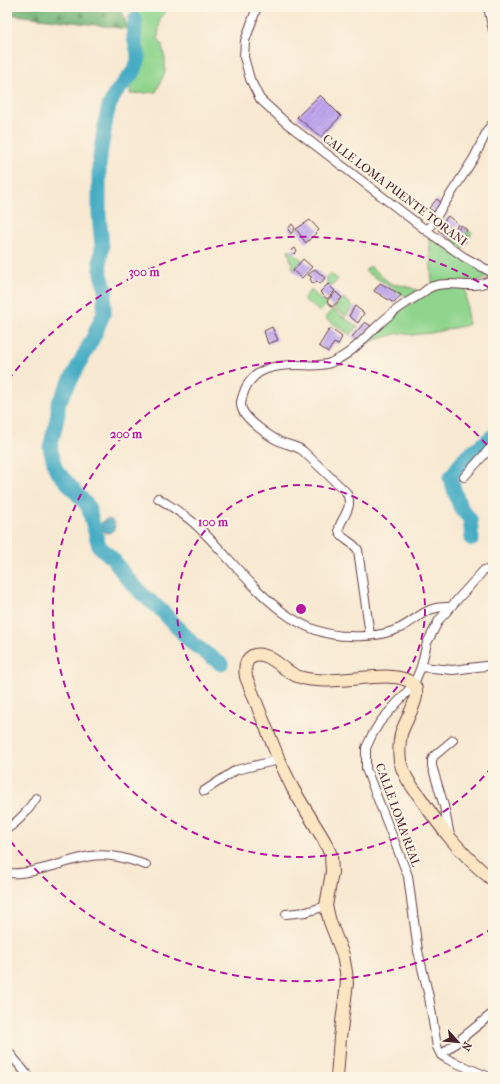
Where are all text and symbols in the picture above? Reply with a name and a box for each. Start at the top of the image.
street label: CALLE LOMA PUENTE TORANI [320,131,470,249]
text: 300 m [129,265,160,280]
text: 200 m [110,427,143,441]
text: 100 m [198,515,229,529]
centre of rings [294,602,308,616]
street label: CALLE LOMA REAL [373,761,424,869]
north arrow [438,1022,478,1062]
text: N [458,1040,474,1054]

